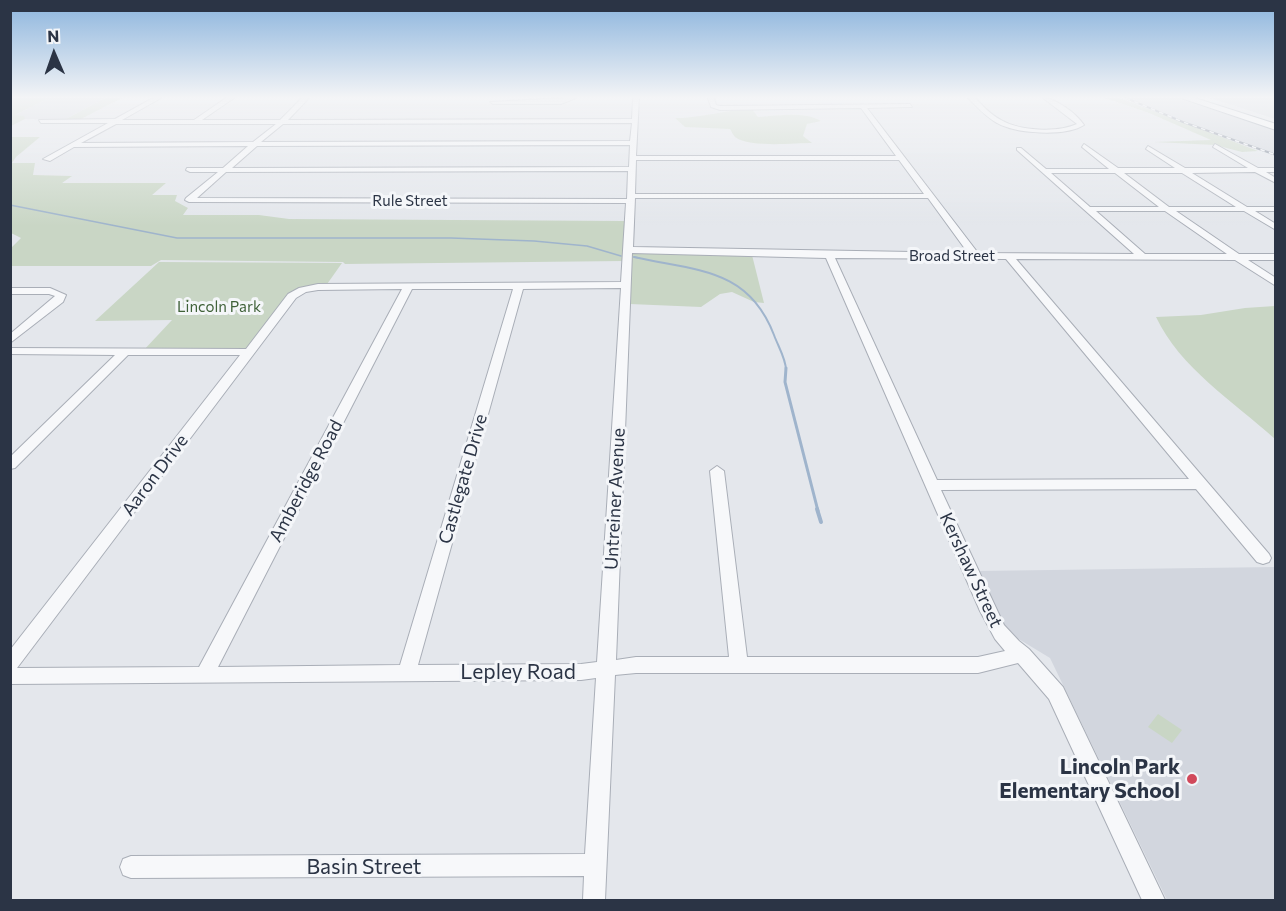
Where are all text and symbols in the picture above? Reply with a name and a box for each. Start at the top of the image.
north arrow [24,24,84,84]
text: N [47,26,60,45]
street label: Rule Street [372,192,448,210]
street label: Broad Street [909,247,995,265]
park label: Lincoln Park [177,298,261,316]
street label: Castlegate Drive [434,412,492,546]
street label: Amberidge Road [265,416,347,546]
street label: Untreiner Avenue [600,427,630,571]
street label: Aaron Drive [117,430,193,520]
street label: Kershaw Street [935,509,1007,631]
street label: Lepley Road [460,659,576,685]
place label: Lincoln Park Elementary School [999,754,1180,804]
marker: Lincoln Park Elementary School [1185,772,1199,786]
street label: Basin Street [307,854,421,880]

